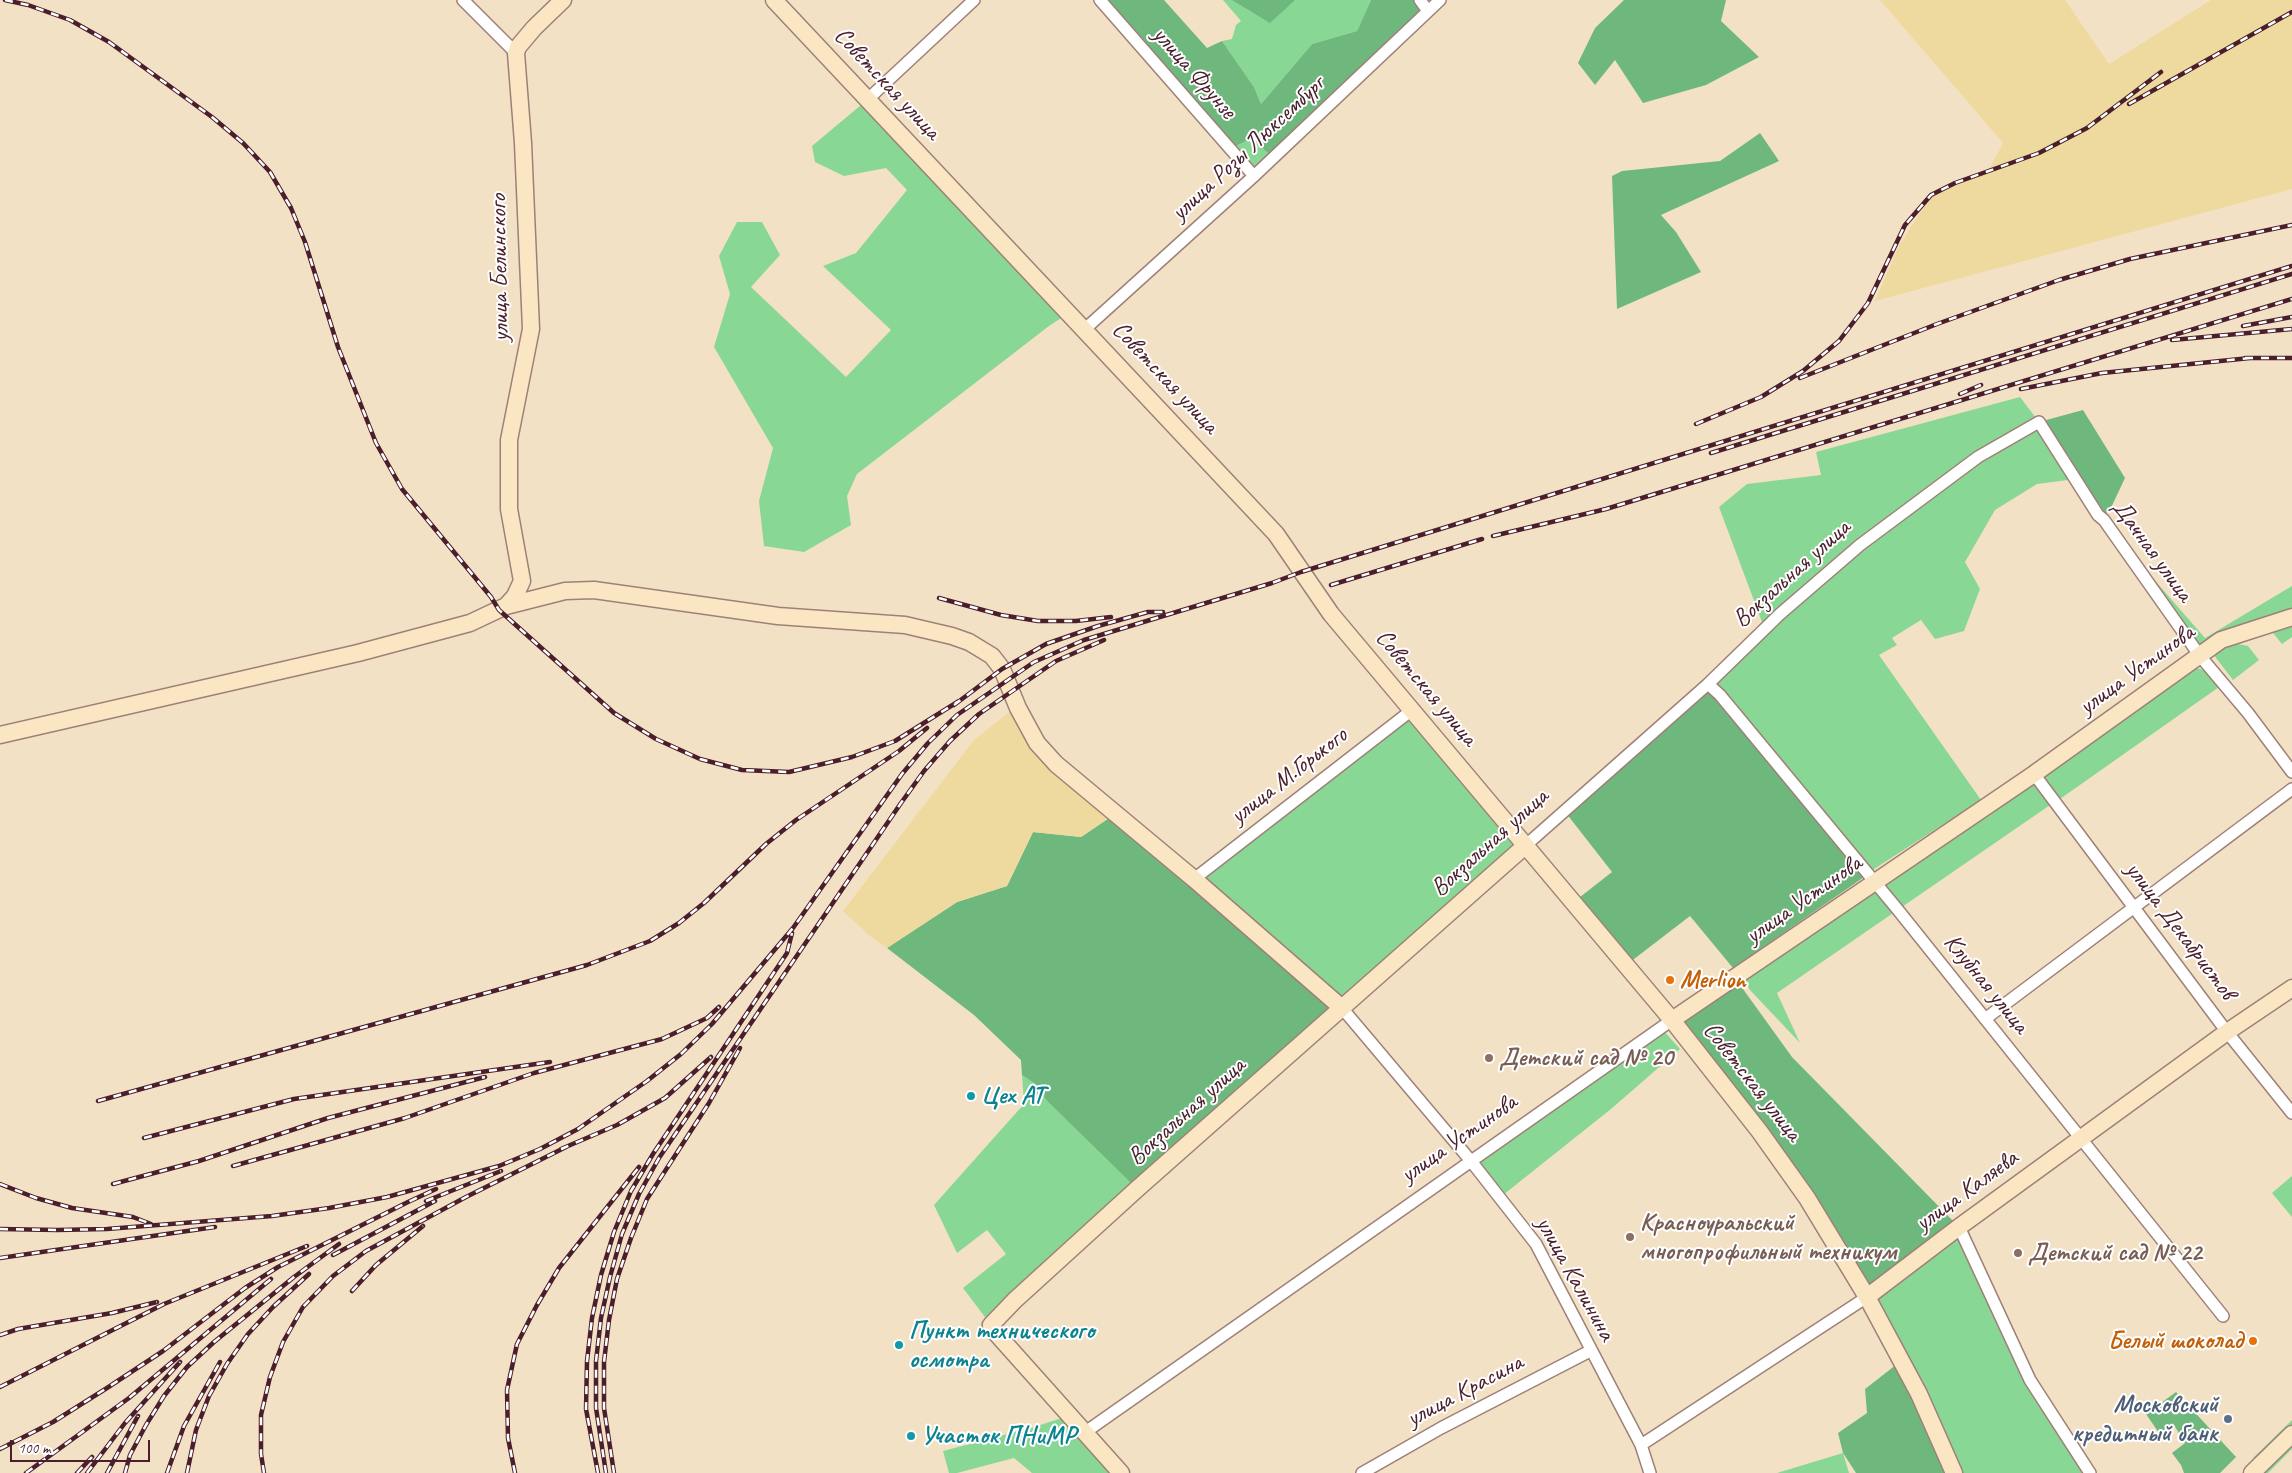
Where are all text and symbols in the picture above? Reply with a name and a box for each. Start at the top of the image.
street label: Советская улица [827,21,947,147]
street label: улица Фрунзе [1146,21,1242,125]
street label: улица Розы Люксембург [1165,70,1331,228]
street label: улица Белинского [484,194,516,342]
street label: Советская улица [1105,315,1225,441]
street label: Дачная улица [2105,494,2199,608]
street label: Вокзальная улица [1727,513,1857,635]
street label: улица Устинова [2073,618,2201,722]
street label: Советская улица [1368,623,1484,753]
street label: улица М.Горького [1224,721,1354,831]
street label: Вокзальная улица [1425,782,1555,904]
street label: улица Устинова [1740,849,1868,951]
street label: улица Декабристов [2118,856,2242,1006]
street label: Клубная улица [1937,928,2035,1040]
place label: Merlion [1680,965,1745,995]
marker: Merlion [1664,974,1676,986]
street label: Советская улица [1696,1016,1808,1148]
place label: Детский сад № 20 [1499,1043,1673,1073]
street label: Вокзальная улица [1122,1051,1252,1173]
marker: Детский сад № 20 [1483,1052,1495,1064]
place label: Цех АТ [981,1081,1044,1111]
street label: улица Устинова [1395,1088,1523,1190]
marker: Цех АТ [965,1090,977,1102]
street label: улица Каляева [1910,1144,2024,1238]
place label: Красноуральский многопрофильный техникум [1640,1208,1896,1267]
street label: улица Калинина [1529,1212,1621,1346]
marker: Красноуральский многопрофильный техникум [1624,1231,1636,1243]
place label: Детский сад № 22 [2028,1238,2202,1268]
marker: Детский сад № 22 [2012,1247,2024,1259]
place label: Пункт технического осмотра [909,1316,1095,1375]
place label: Белый шоколад [2108,1326,2243,1356]
marker: Белый шоколад [2247,1335,2259,1347]
marker: Пункт технического осмотра [893,1339,905,1351]
street label: улица Красина [1402,1348,1528,1434]
place label: Московский кредитный банк [2072,1390,2218,1449]
marker: Московский кредитный банк [2222,1413,2234,1425]
place label: Участок ПНиМР [921,1421,1075,1451]
scale bar [12,1430,152,1462]
marker: Участок ПНиМР [905,1430,917,1442]
text: 100 m [18,1439,50,1458]

